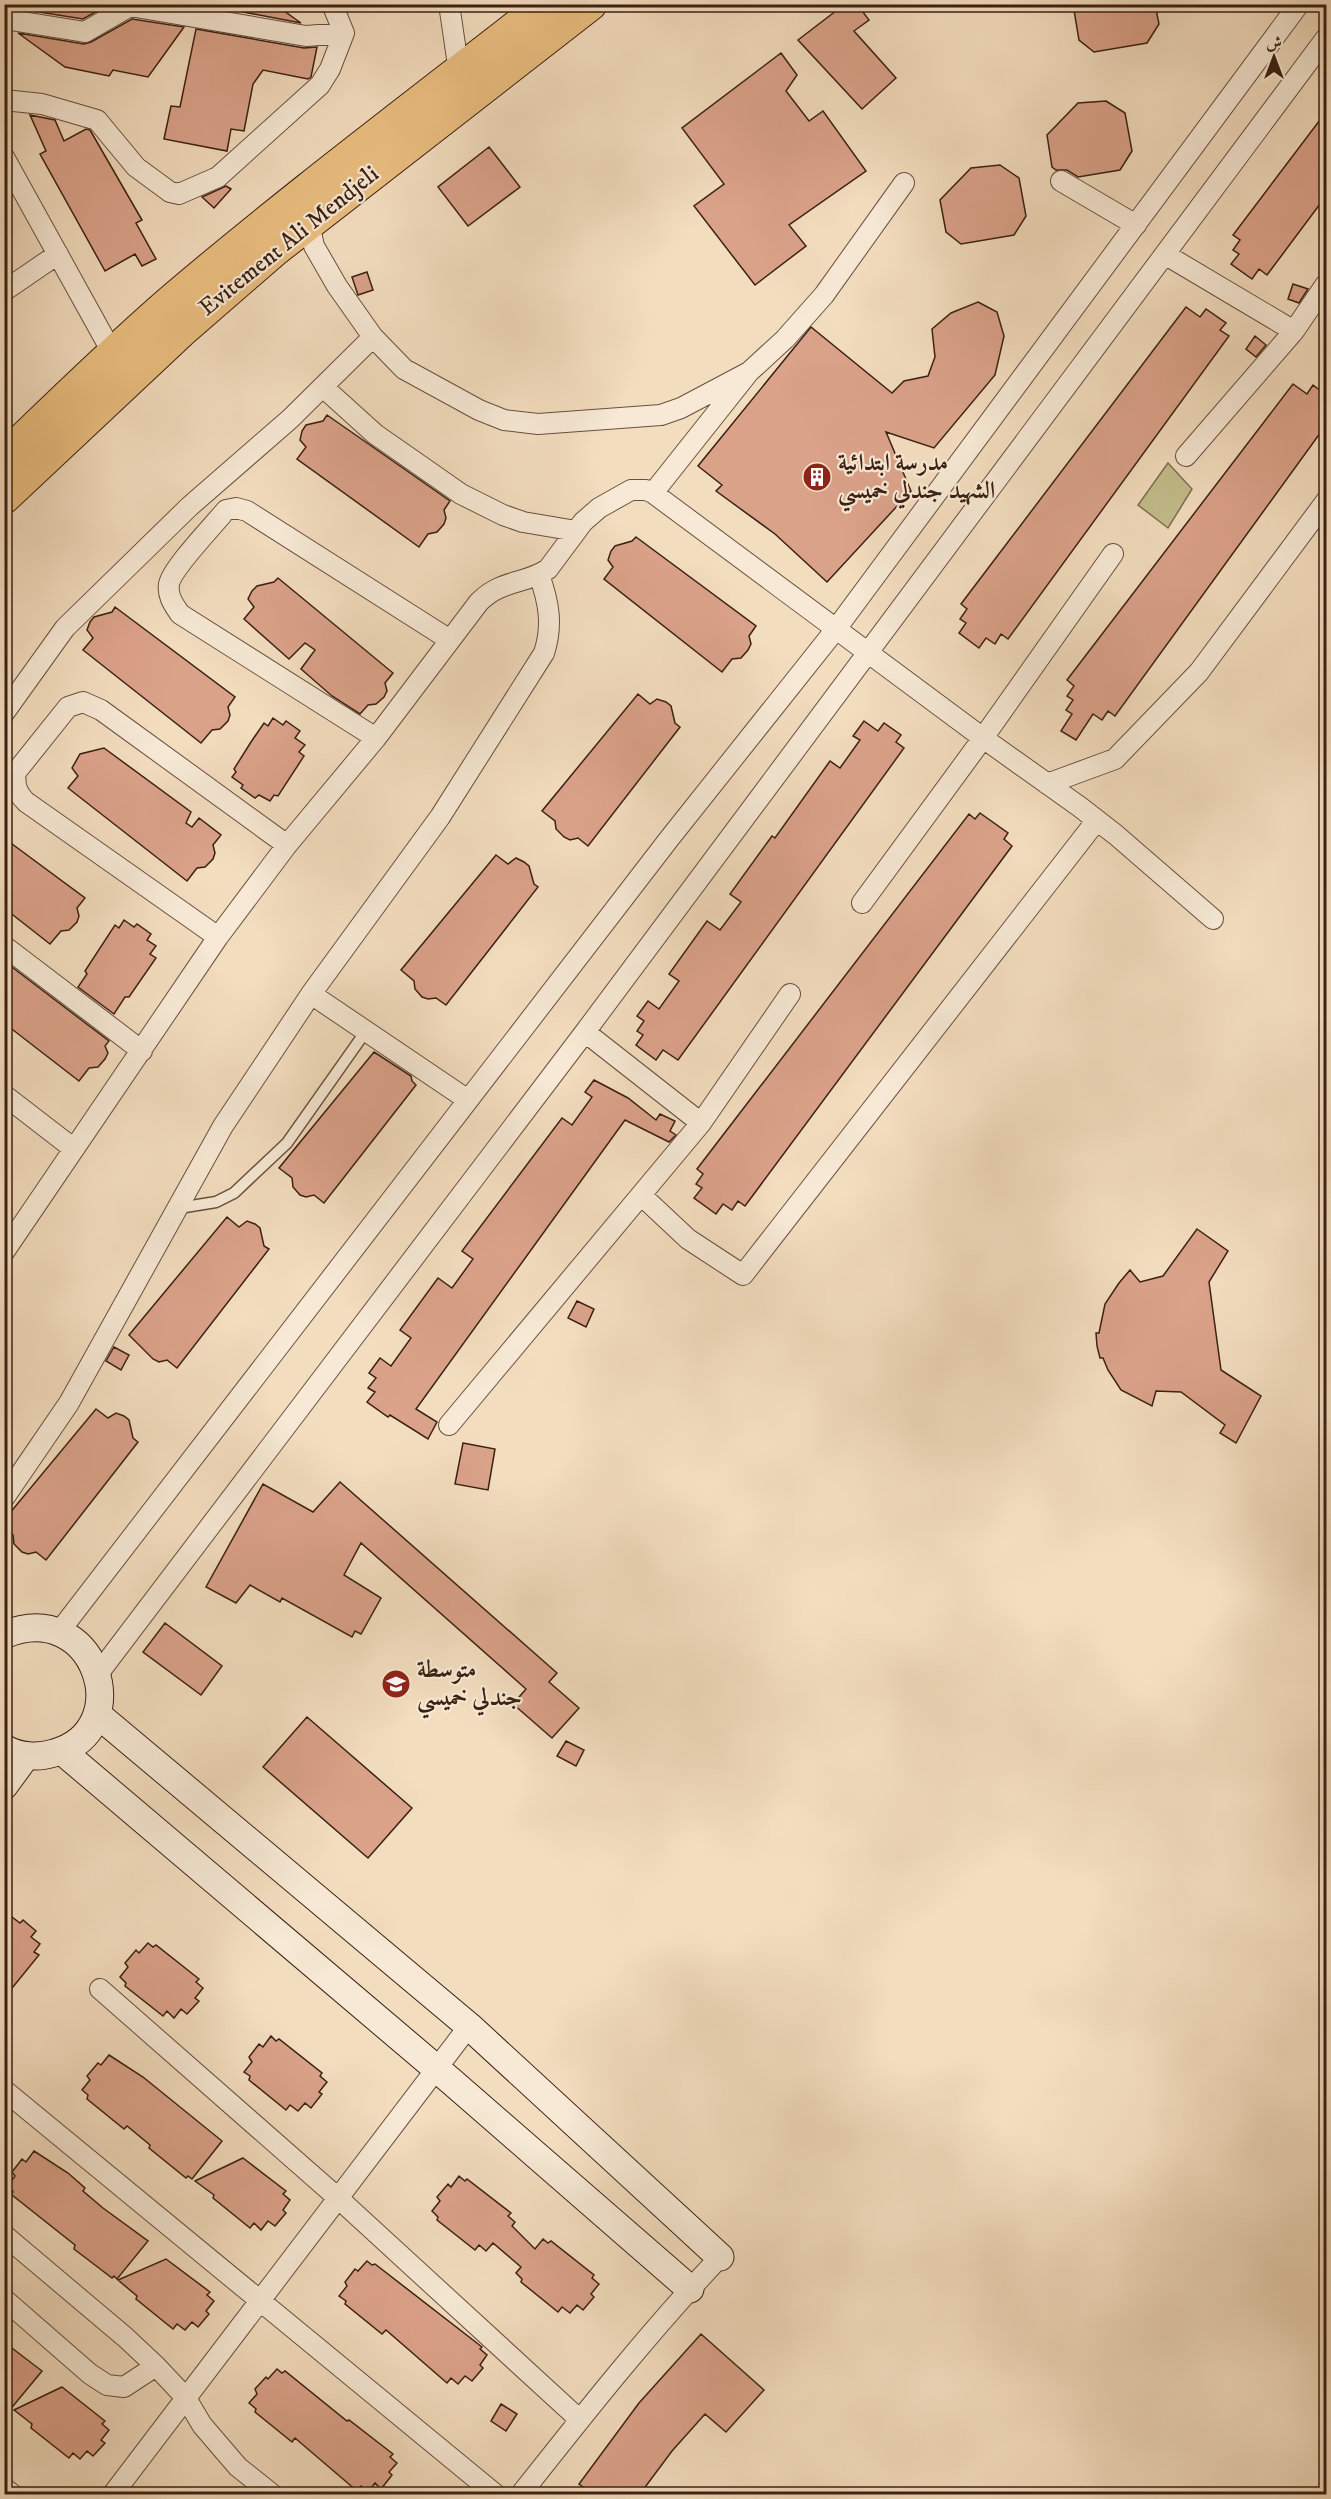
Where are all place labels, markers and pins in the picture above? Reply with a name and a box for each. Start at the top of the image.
place label: مدرسة ابتدائية الشهيد جندلي خميسي [838,448,995,512]
building icon: مدرسة ابتدائية الشهيد جندلي خميسي [801,461,833,493]
place label: متوسطة جندلي خميسي [417,1655,522,1719]
school or university icon: متوسطة جندلي خميسي [380,1668,412,1700]

